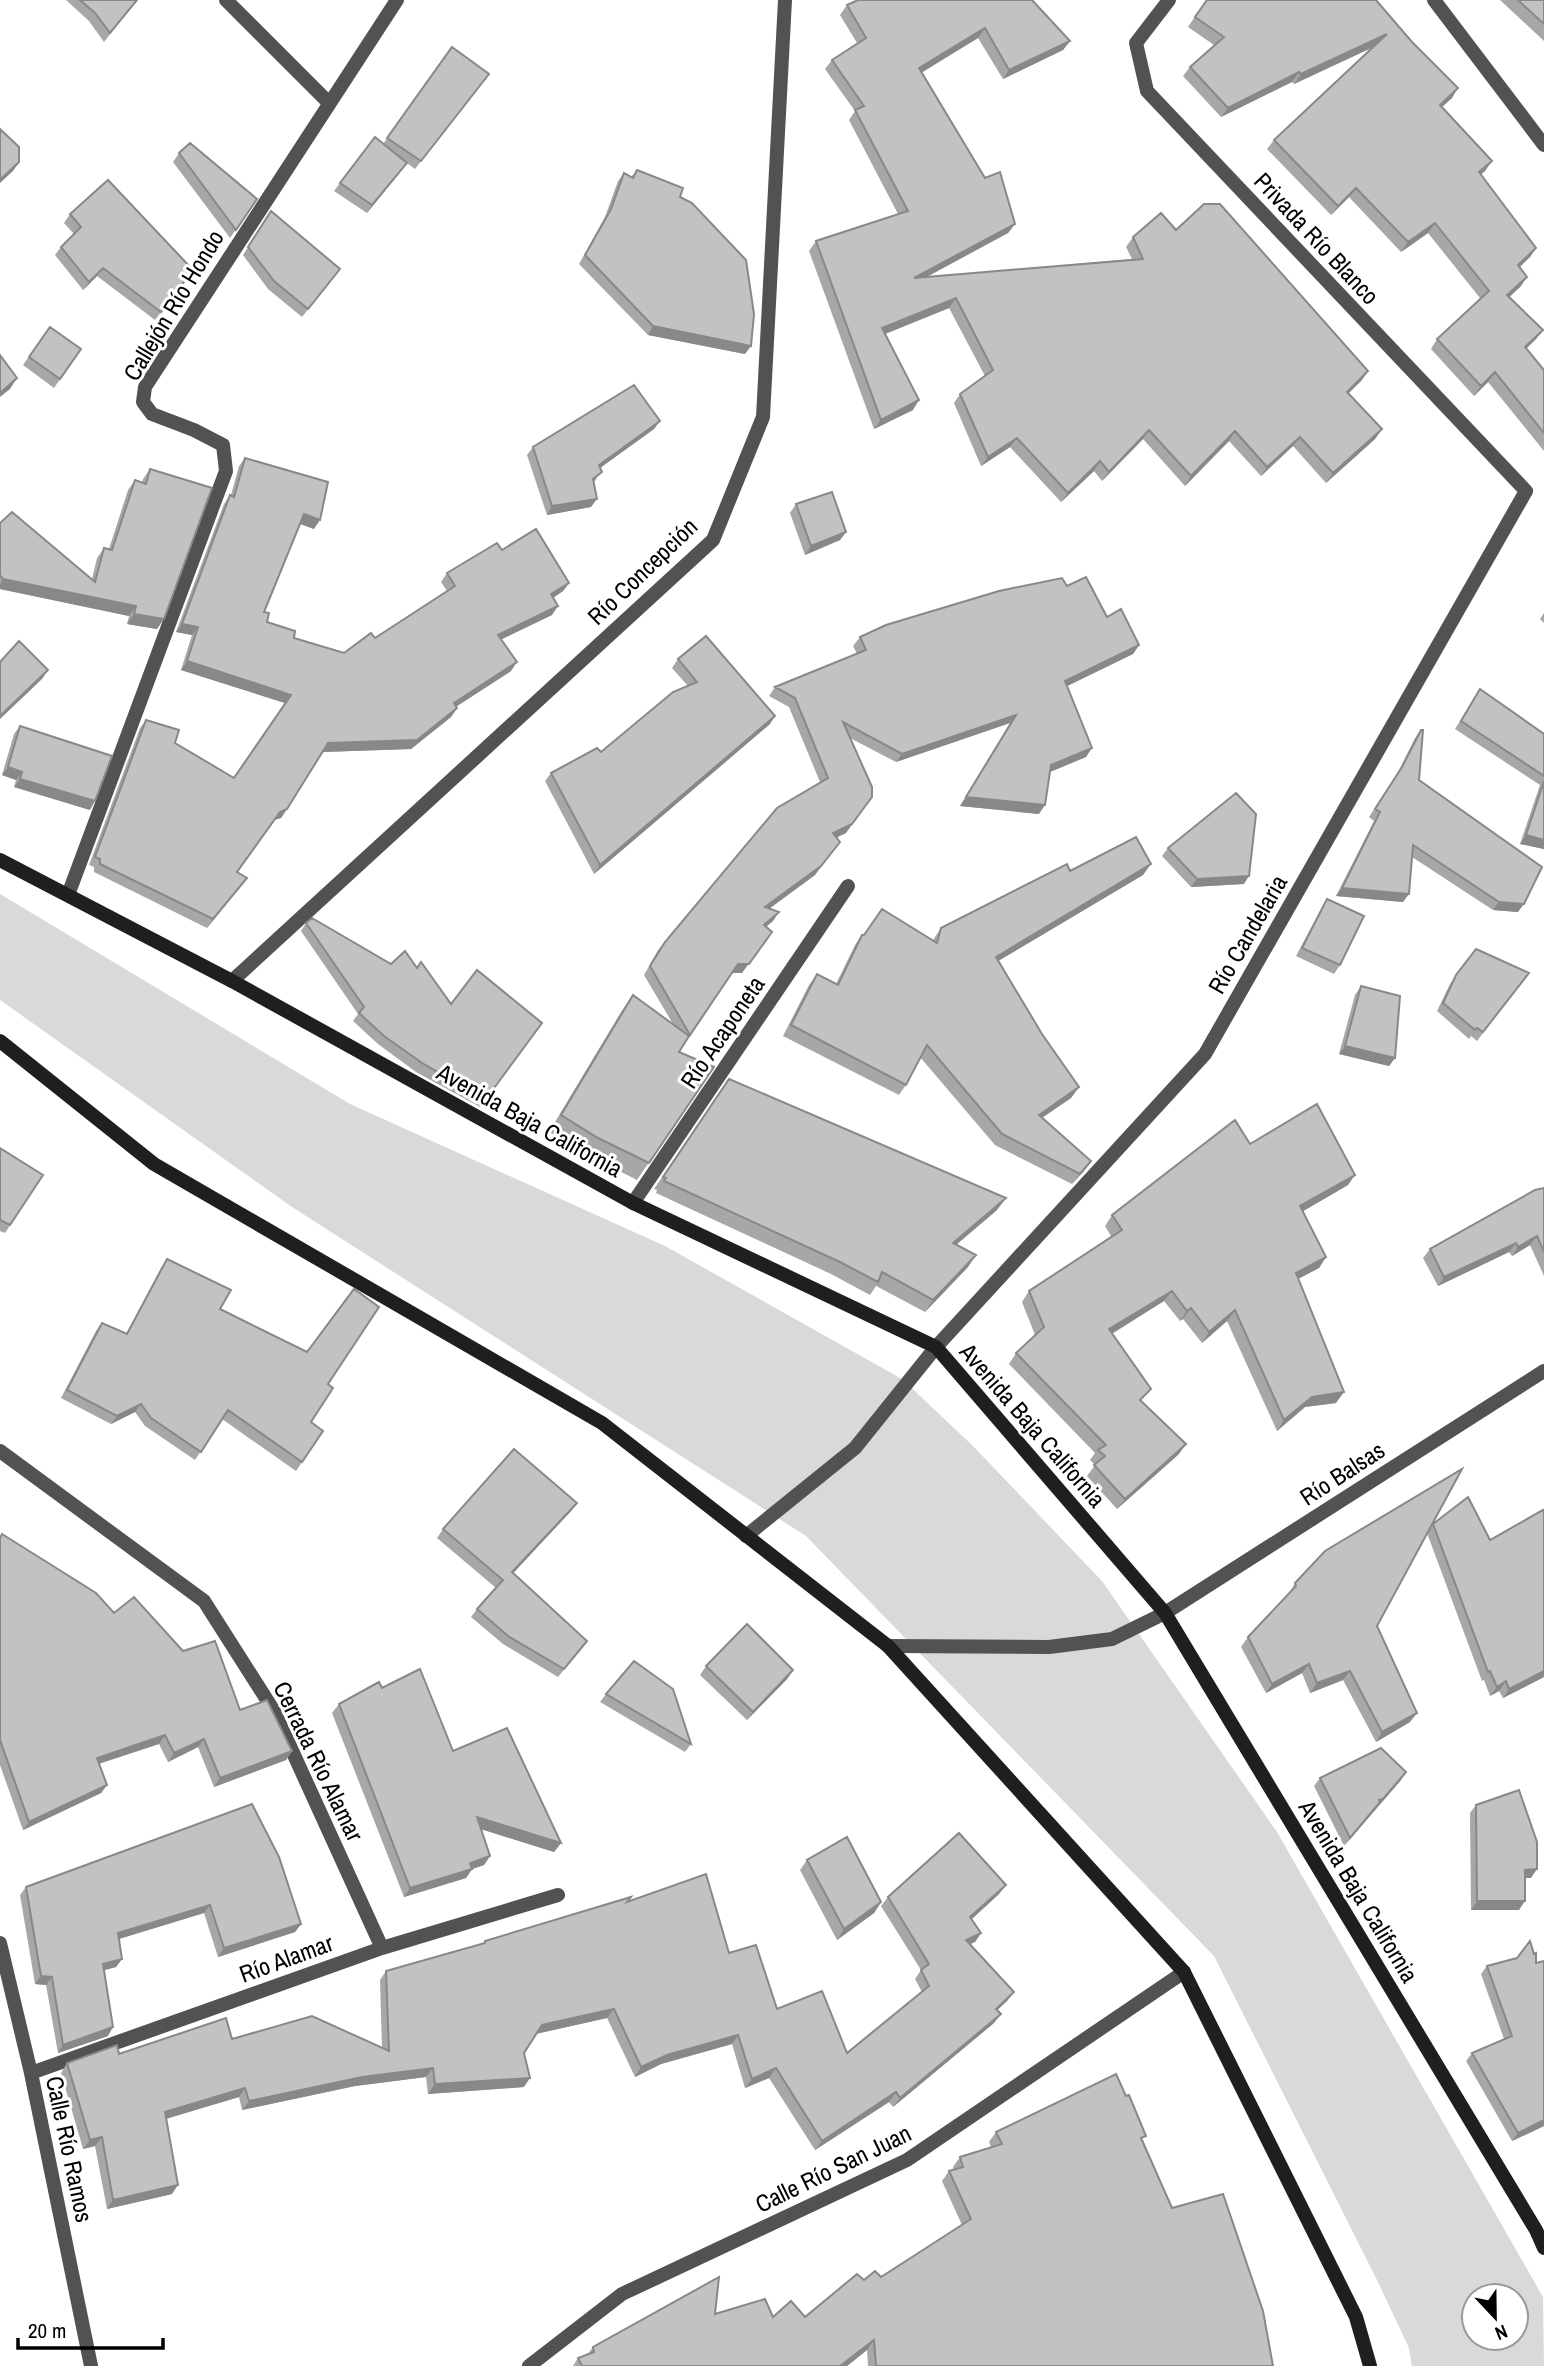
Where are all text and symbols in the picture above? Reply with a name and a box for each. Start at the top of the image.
street label: Privada Río Blanco [1247,165,1387,311]
street label: Callejón Río Hondo [115,224,231,386]
street label: Río Concepción [580,510,704,632]
street label: Río Candelaria [1200,869,1294,999]
street label: Río Acaponeta [673,969,771,1094]
street label: Avenida Baja California [431,1055,629,1184]
street label: Avenida Baja California [952,1335,1113,1514]
street label: Río Balsas [1293,1434,1391,1512]
street label: Cerrada Río Alamar [267,1676,372,1847]
street label: Avenida Baja California [1291,1793,1426,1988]
street label: Río Alamar [235,1926,338,1990]
street label: Calle Río Ramos [39,2073,101,2225]
street label: Calle Río San Juan [750,2116,916,2220]
north arrow [1460,2282,1530,2352]
scale bar [18,2306,163,2350]
text: 20 m [28,2316,66,2345]
text: N [1491,2319,1511,2347]

